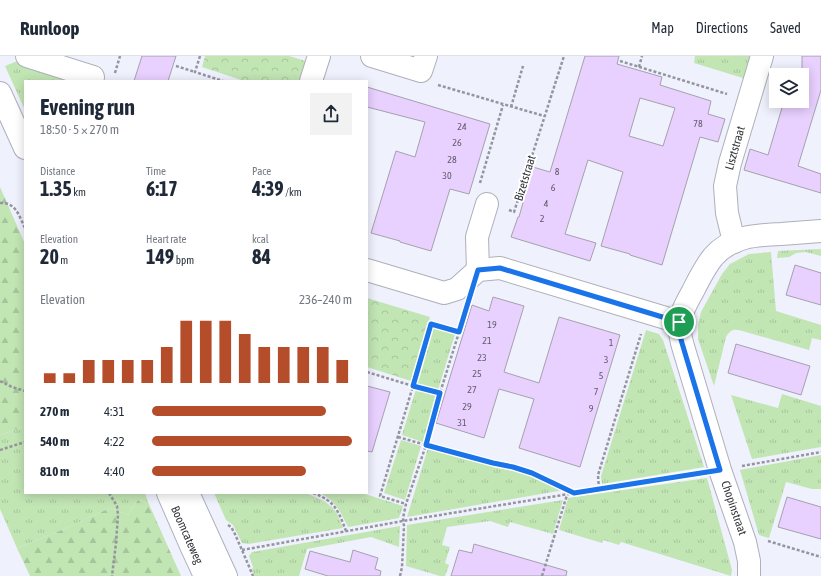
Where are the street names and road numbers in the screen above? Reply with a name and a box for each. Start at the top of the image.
street label: Lisztstraat [722,124,748,172]
street label: Bizetstraat [511,153,539,203]
street label: Chopinstraat [718,479,750,538]
street label: Boomcateweg [168,504,206,567]

